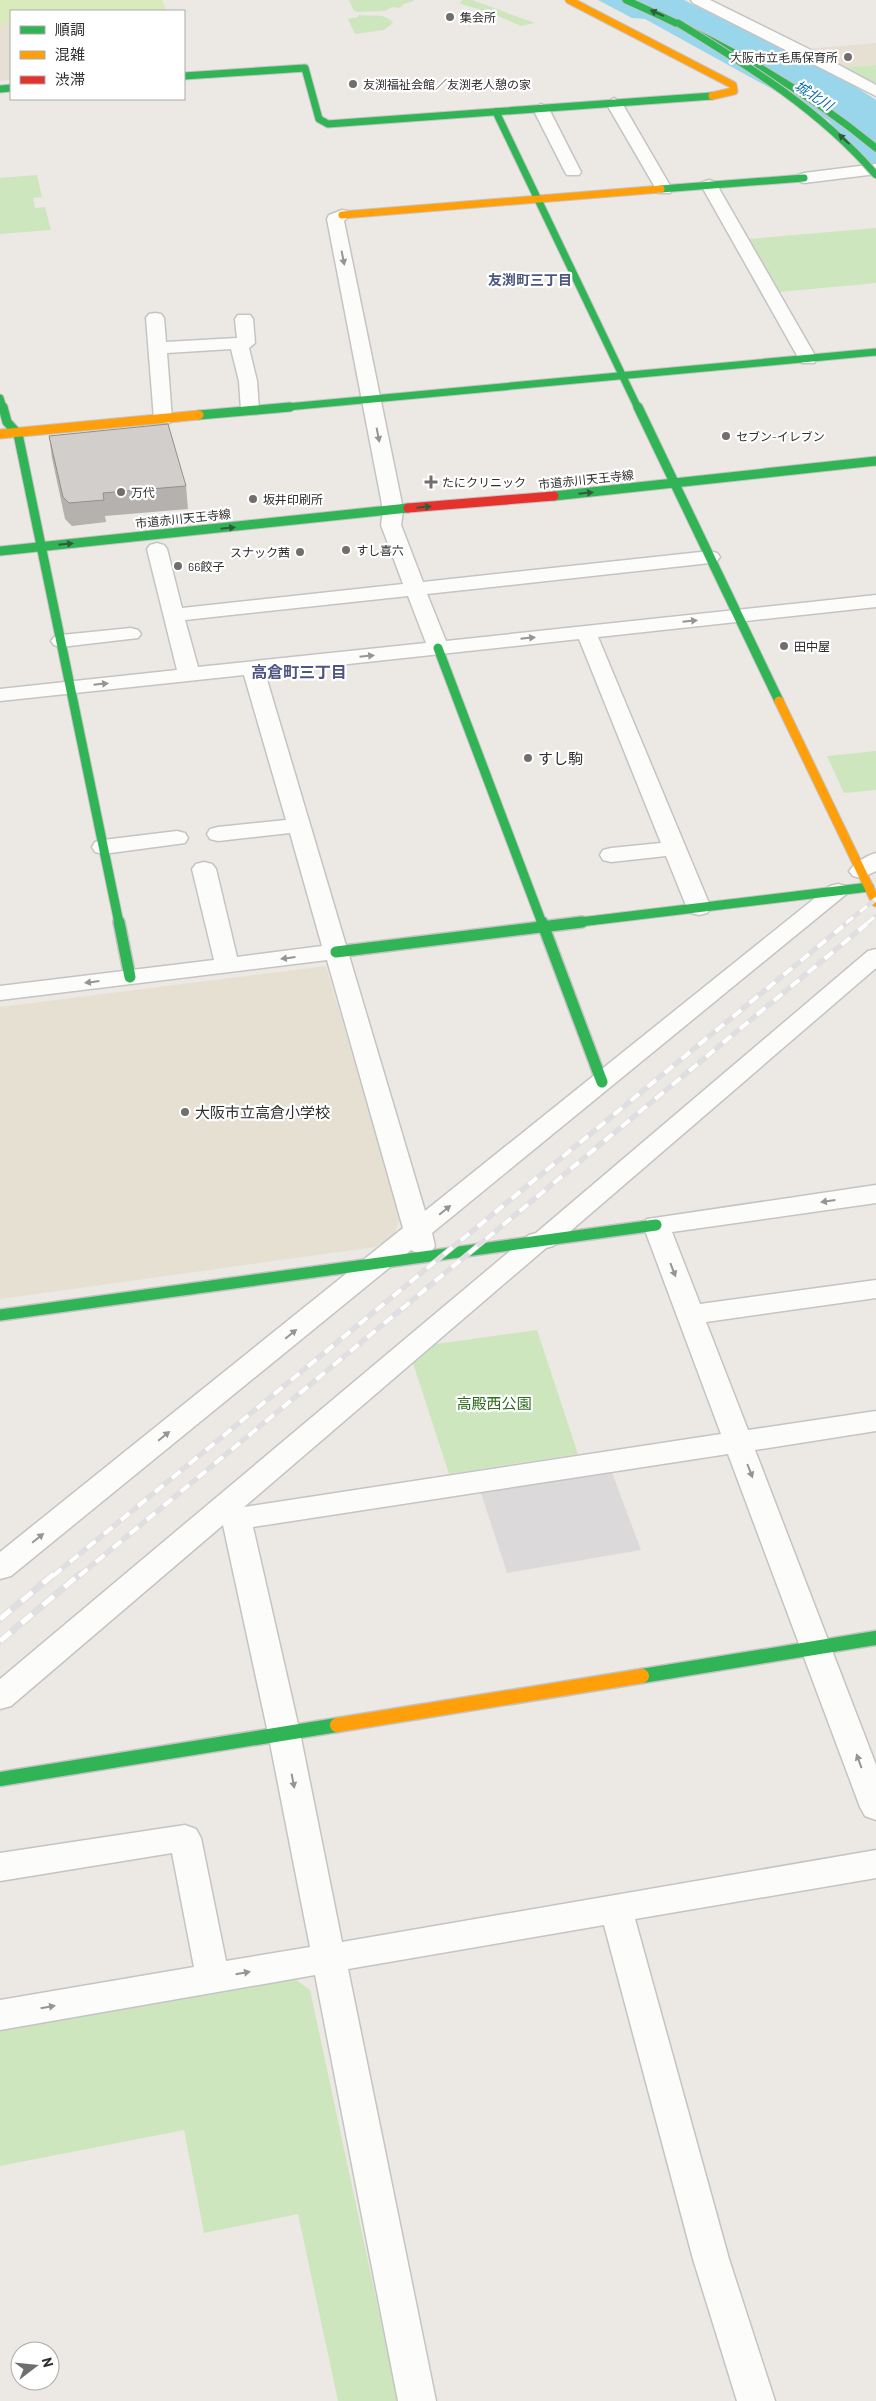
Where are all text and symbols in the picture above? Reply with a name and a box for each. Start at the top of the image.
one-way arrow [650,9,664,17]
legend [10,10,185,100]
place label: 集会所 [460,10,496,24]
marker: 集会所 [444,11,456,23]
text: 順調 [55,20,85,38]
text: 混雑 [55,45,85,63]
place label: 大阪市立毛馬保育所 [730,50,838,64]
marker: 大阪市立毛馬保育所 [842,51,854,63]
text: 渋滞 [55,70,85,88]
water label: 城北川 [792,76,838,115]
place label: 友渕福祉会館／友渕老人憩の家 [363,77,531,91]
marker: 友渕福祉会館／友渕老人憩の家 [347,78,359,90]
one-way arrow [838,133,850,145]
one-way arrow [339,251,347,266]
district label: 友渕町三丁目 [488,271,572,288]
one-way arrow [375,427,383,443]
place label: セブン-イレブン [736,429,825,443]
marker: セブン-イレブン [720,430,732,442]
street label: 市道赤川天王寺線 [538,467,634,491]
marker: たにクリニック [424,475,438,489]
place label: たにクリニック [442,475,526,489]
place label: 万代 [131,485,155,499]
marker: 万代 [115,486,127,498]
one-way arrow [578,489,594,497]
place label: 坂井印刷所 [263,492,323,506]
marker: 坂井印刷所 [247,493,259,505]
one-way arrow [416,503,432,511]
street label: 市道赤川天王寺線 [135,506,231,530]
one-way arrow [220,523,236,531]
one-way arrow [58,540,74,548]
place label: すし喜六 [356,543,404,557]
marker: すし喜六 [340,544,352,556]
place label: スナック茜 [230,545,290,559]
marker: スナック茜 [294,546,306,558]
place label: 66餃子 [188,559,224,573]
marker: 66餃子 [172,560,184,572]
one-way arrow [682,617,698,625]
one-way arrow [520,634,536,642]
place label: 田中屋 [794,639,830,653]
marker: 田中屋 [778,640,790,652]
one-way arrow [359,652,375,660]
district label: 高倉町三丁目 [251,662,347,681]
one-way arrow [93,680,109,688]
place label: すし駒 [538,749,583,767]
marker: すし駒 [522,752,534,764]
one-way arrow [279,954,295,962]
one-way arrow [83,978,99,986]
place label: 大阪市立高倉小学校 [195,1103,330,1121]
marker: 大阪市立高倉小学校 [179,1106,191,1118]
one-way arrow [819,1197,835,1205]
one-way arrow [438,1204,451,1215]
one-way arrow [669,1263,677,1278]
one-way arrow [284,1328,297,1339]
park label: 高殿西公園 [456,1394,532,1412]
one-way arrow [158,1430,171,1441]
one-way arrow [746,1464,754,1479]
one-way arrow [31,1532,44,1543]
one-way arrow [855,1753,863,1768]
one-way arrow [289,1773,297,1789]
one-way arrow [235,1968,251,1976]
one-way arrow [40,2002,56,2010]
north arrow [10,2341,60,2391]
text: N [39,2355,57,2369]

